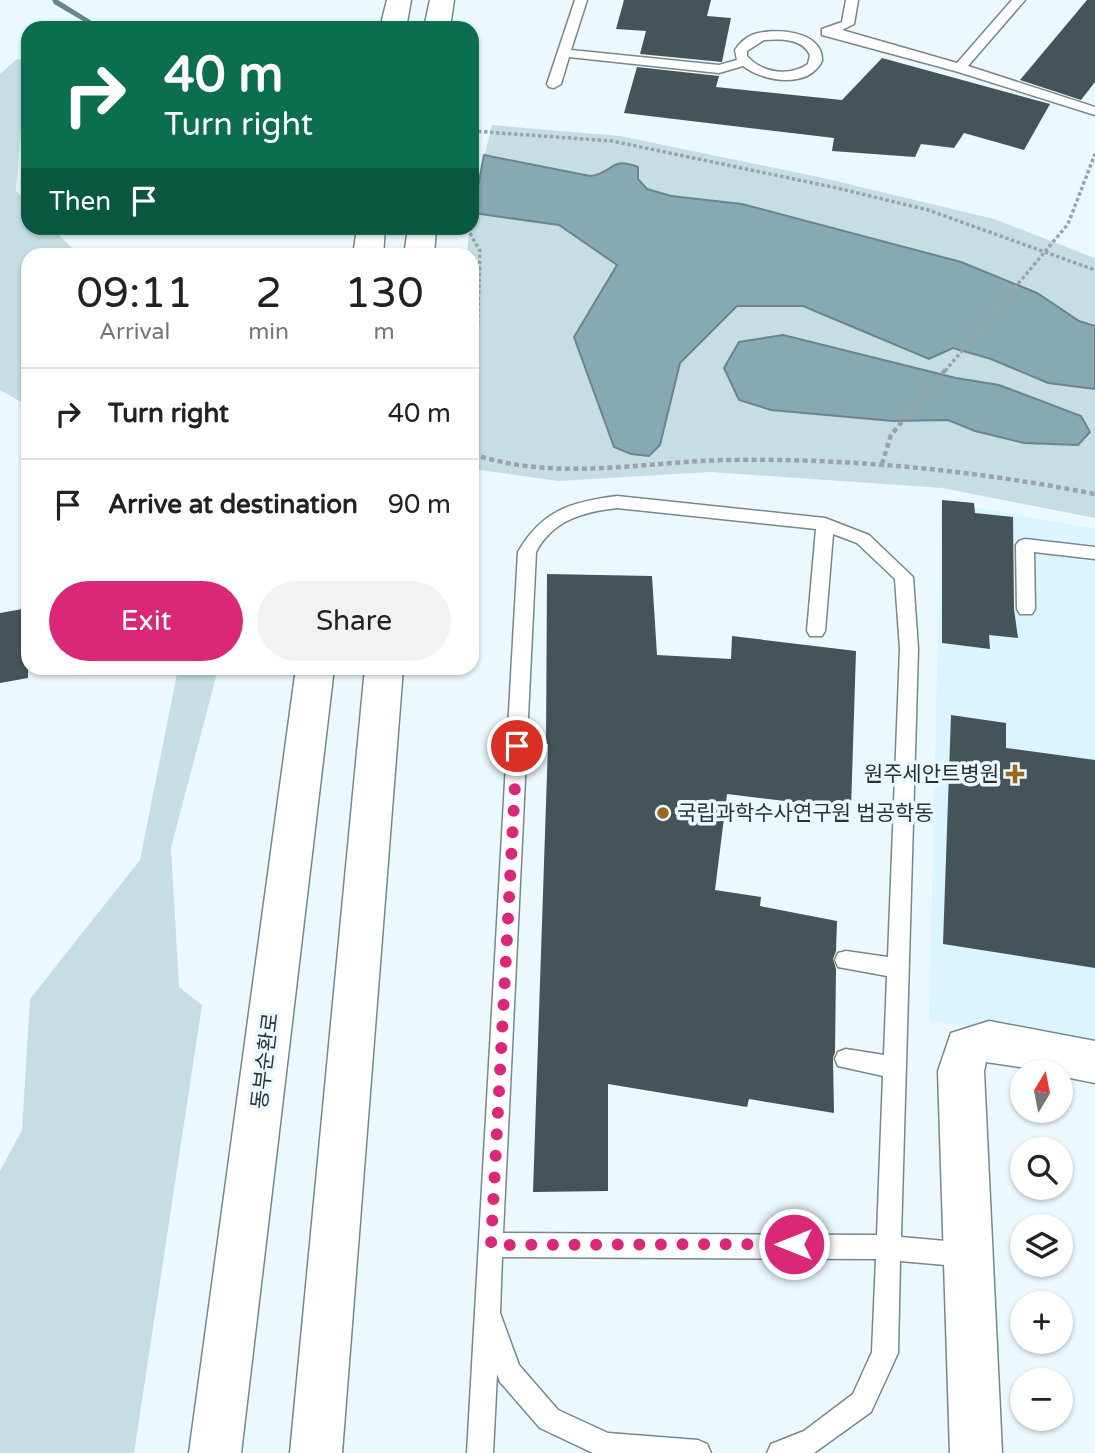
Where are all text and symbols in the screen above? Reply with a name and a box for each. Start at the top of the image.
text: 40 m [164,46,283,105]
icon: right [49,49,140,140]
text: Turn right [164,106,313,144]
icon: arrive [125,182,163,220]
text: Then [49,186,111,217]
text: 09:11 [76,268,193,319]
text: 2 [255,268,282,319]
text: 130 [344,268,424,319]
text: Arrival [99,318,170,346]
text: min [248,318,289,346]
text: m [373,318,395,346]
icon: right [49,395,87,433]
text: Turn right [108,398,229,429]
text: 40 m [388,398,451,429]
icon: arrive [49,486,87,524]
text: Arrive at destination [108,489,358,520]
text: 90 m [388,489,451,520]
button: Exit [49,581,243,661]
button: Share [257,581,451,661]
pin [487,716,547,776]
icon: arrive [498,727,536,765]
place label: 원주세안트병원 [864,762,999,787]
marker: 원주세안트병원 [1005,764,1025,784]
place label: 국립과학수사연구원 법공학동 [677,801,934,826]
marker: 국립과학수사연구원 법공학동 [655,805,671,821]
street label: 동부순환로 [247,1012,284,1111]
north arrow [1010,1060,1073,1124]
map controls [1010,1060,1073,1431]
button: search [1010,1137,1073,1200]
position arrow [757,1207,831,1281]
button: layers [1010,1214,1073,1277]
button: + [1010,1291,1073,1354]
button: − [1010,1368,1073,1431]

